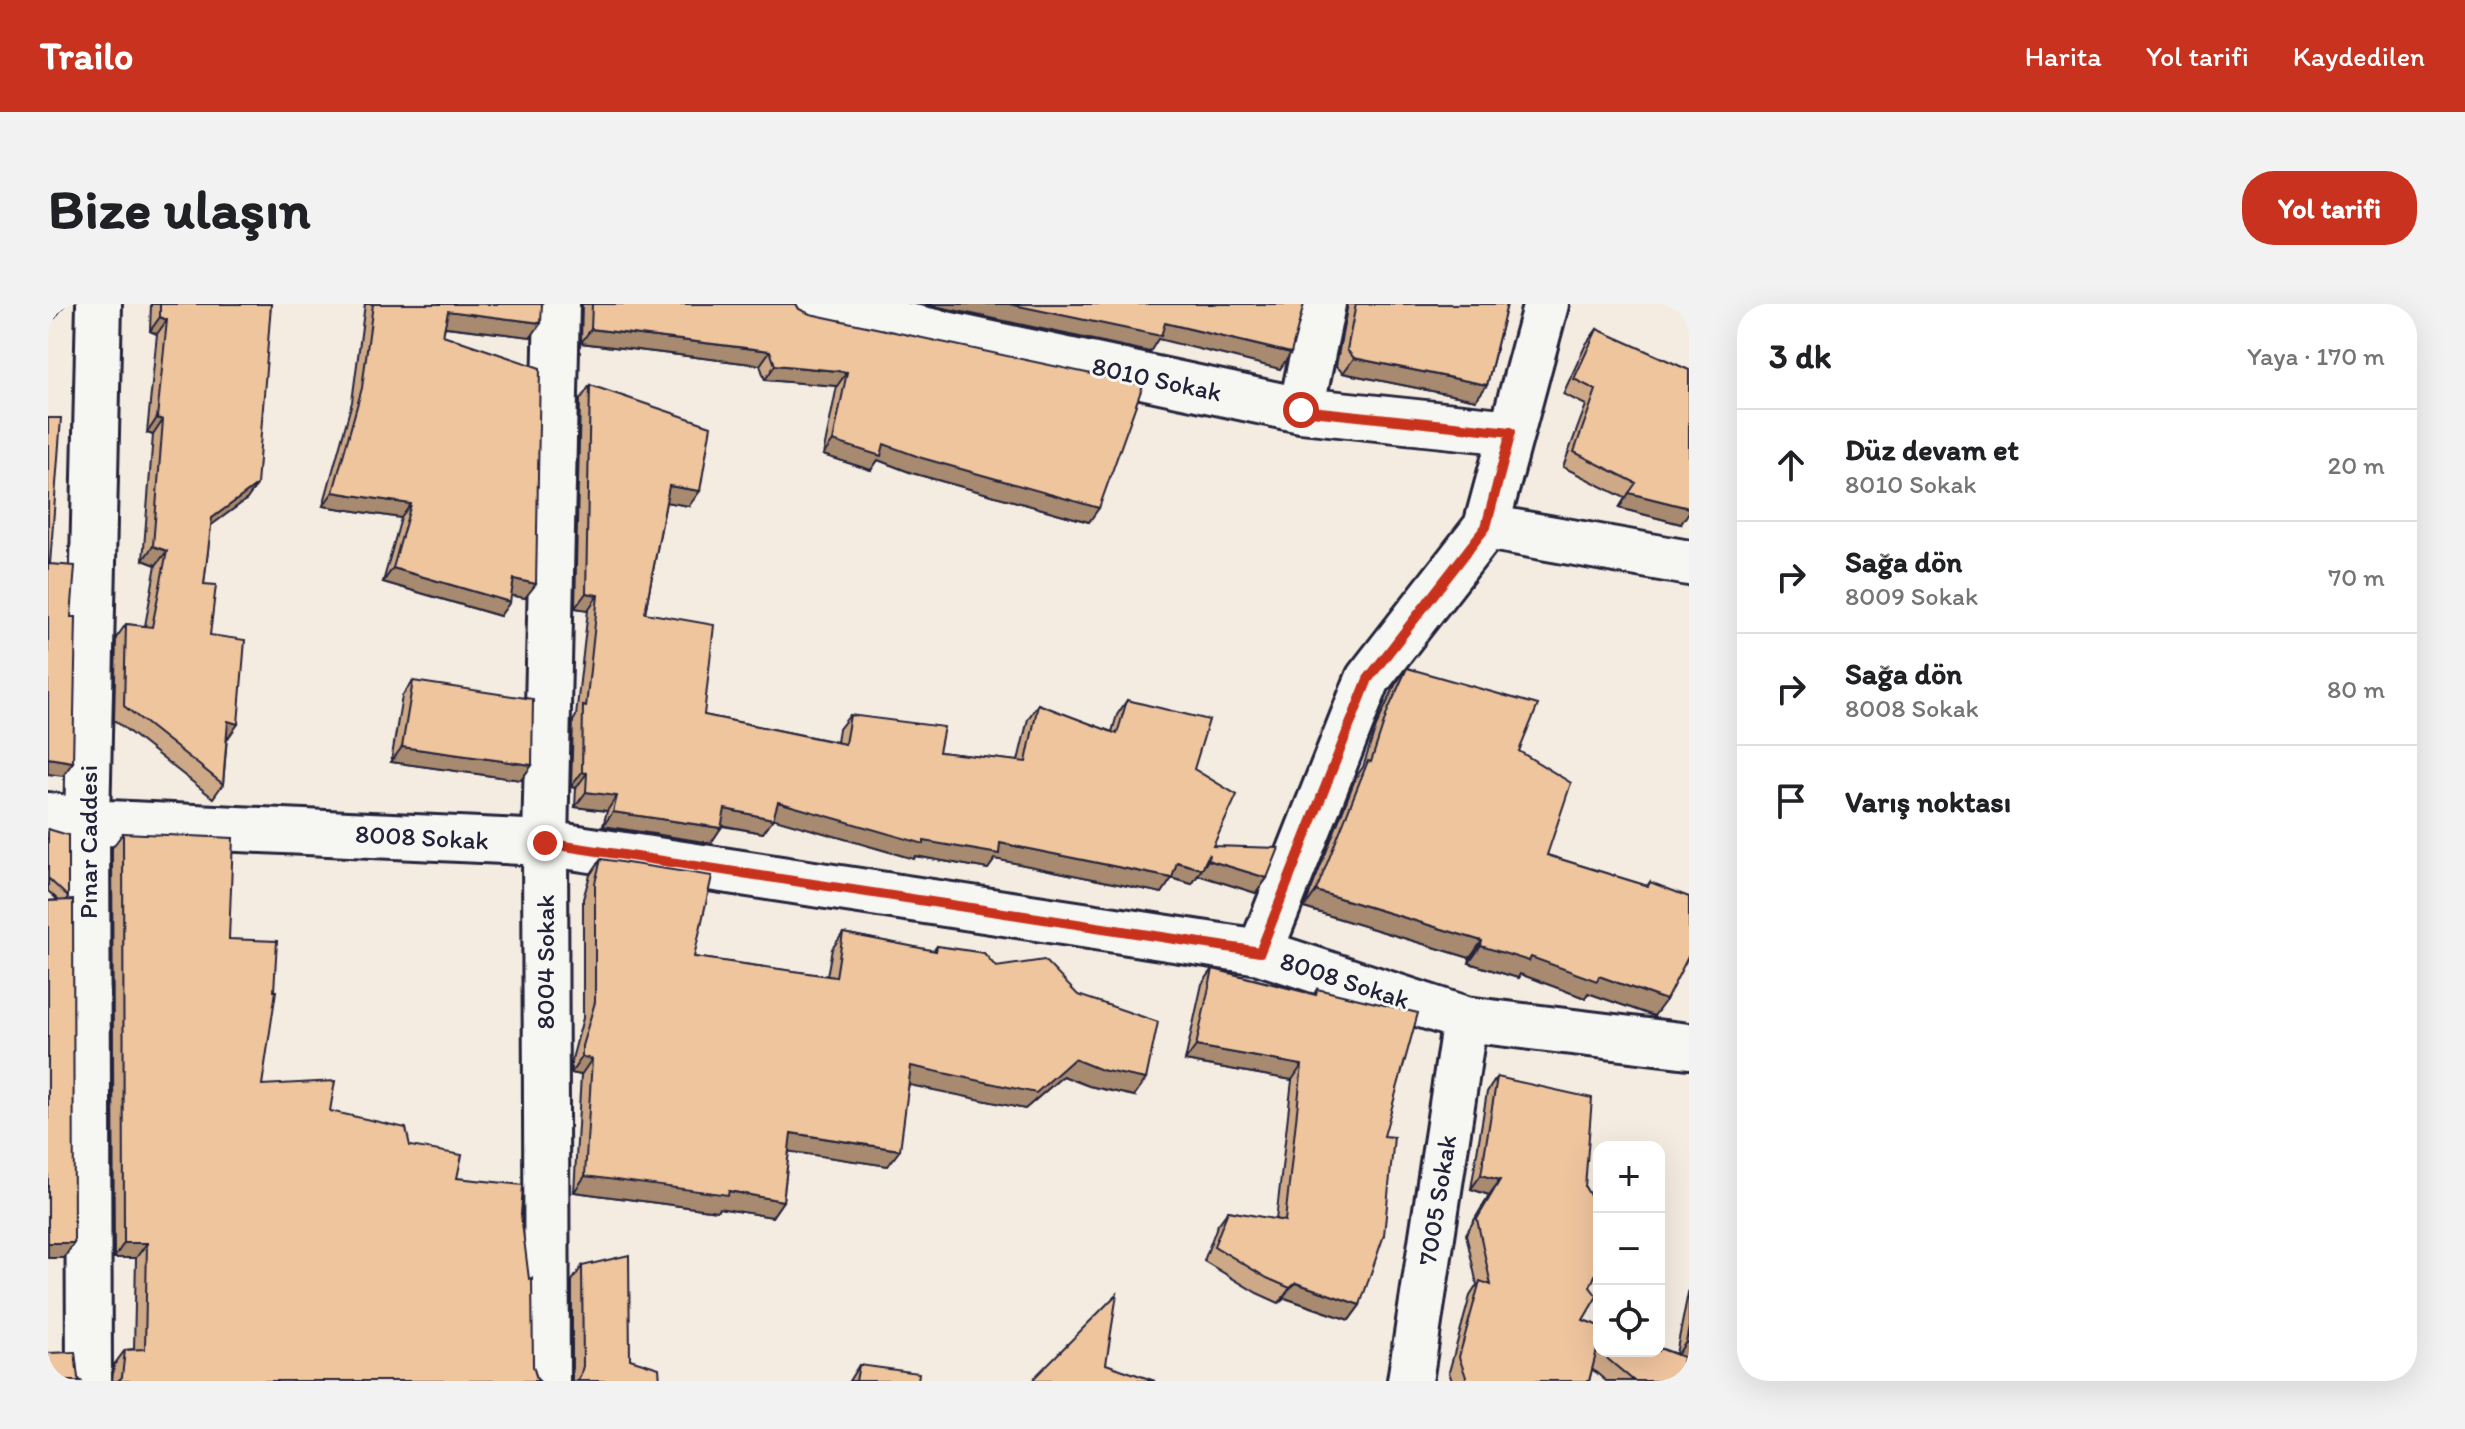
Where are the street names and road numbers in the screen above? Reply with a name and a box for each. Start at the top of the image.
street label: 8010 Sokak [1089,350,1225,408]
street label: Pınar Caddesi [72,765,104,919]
street label: 8008 Sokak [354,818,490,856]
street label: 8004 Sokak [529,894,561,1030]
street label: 8008 Sokak [1276,944,1414,1016]
street label: 7005 Sokak [1411,1132,1463,1268]

